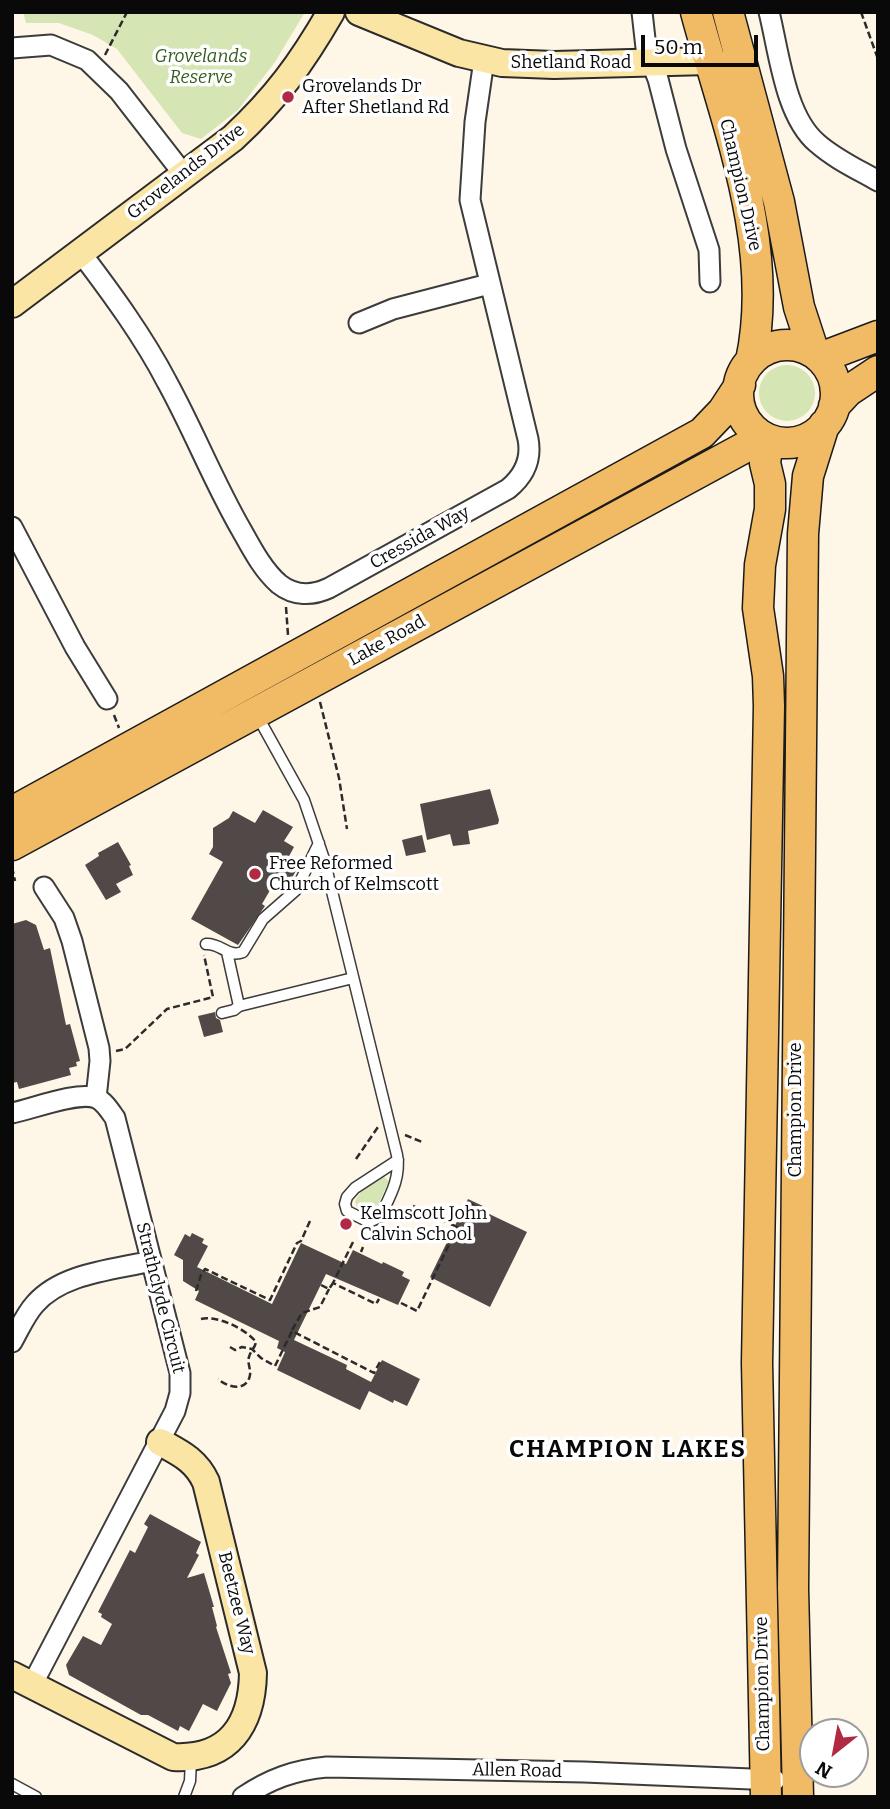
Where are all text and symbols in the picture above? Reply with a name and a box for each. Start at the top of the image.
scale bar [645,21,762,65]
text: 50 m [654,34,703,60]
park label: Grovelands Reserve [155,46,247,88]
street label: Shetland Road [511,52,631,74]
place label: Grovelands Dr After Shetland Rd [302,76,449,119]
marker: Grovelands Dr After Shetland Rd [280,89,296,105]
street label: Champion Drive [714,117,766,253]
street label: Grovelands Drive [123,119,249,225]
street label: Cressida Way [366,502,474,574]
street label: Lake Road [345,611,429,671]
place label: Free Reformed Church of Kelmscott [269,853,439,896]
marker: Free Reformed Church of Kelmscott [247,866,263,882]
street label: Champion Drive [785,1042,807,1178]
place label: Kelmscott John Calvin School [360,1203,487,1246]
marker: Kelmscott John Calvin School [338,1216,354,1232]
street label: Strathclyde Circuit [131,1220,189,1376]
district label: CHAMPION LAKES [511,1436,745,1464]
street label: Beetzee Way [213,1549,259,1657]
street label: Champion Drive [751,1616,775,1752]
north arrow [799,1718,869,1788]
text: N [812,1756,836,1783]
street label: Allen Road [472,1759,562,1783]

